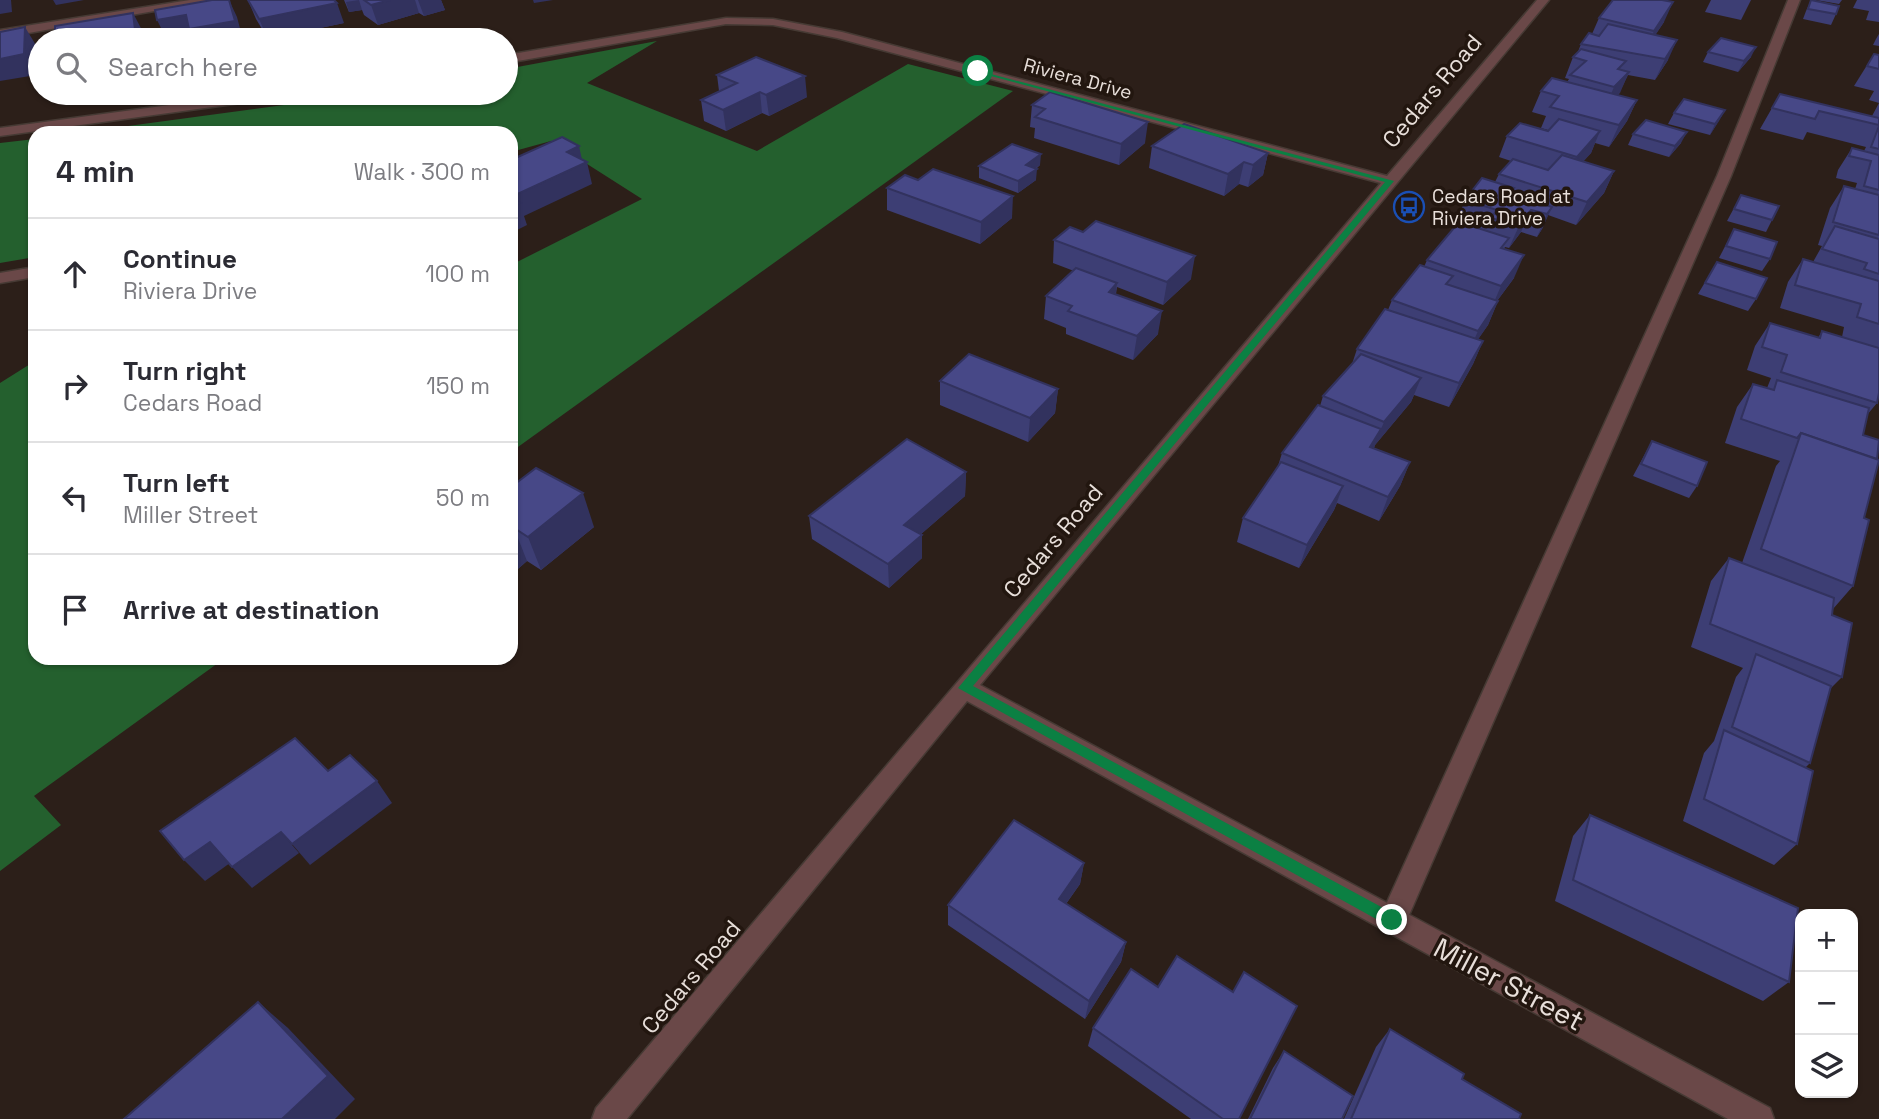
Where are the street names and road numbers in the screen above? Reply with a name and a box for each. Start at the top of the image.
street label: Cedars Road [1376,28,1488,154]
street label: Riviera Drive [1021,52,1135,105]
street label: Cedars Road [997,478,1109,604]
street label: Cedars Road [635,914,747,1040]
street label: Miller Street [1428,929,1590,1039]

